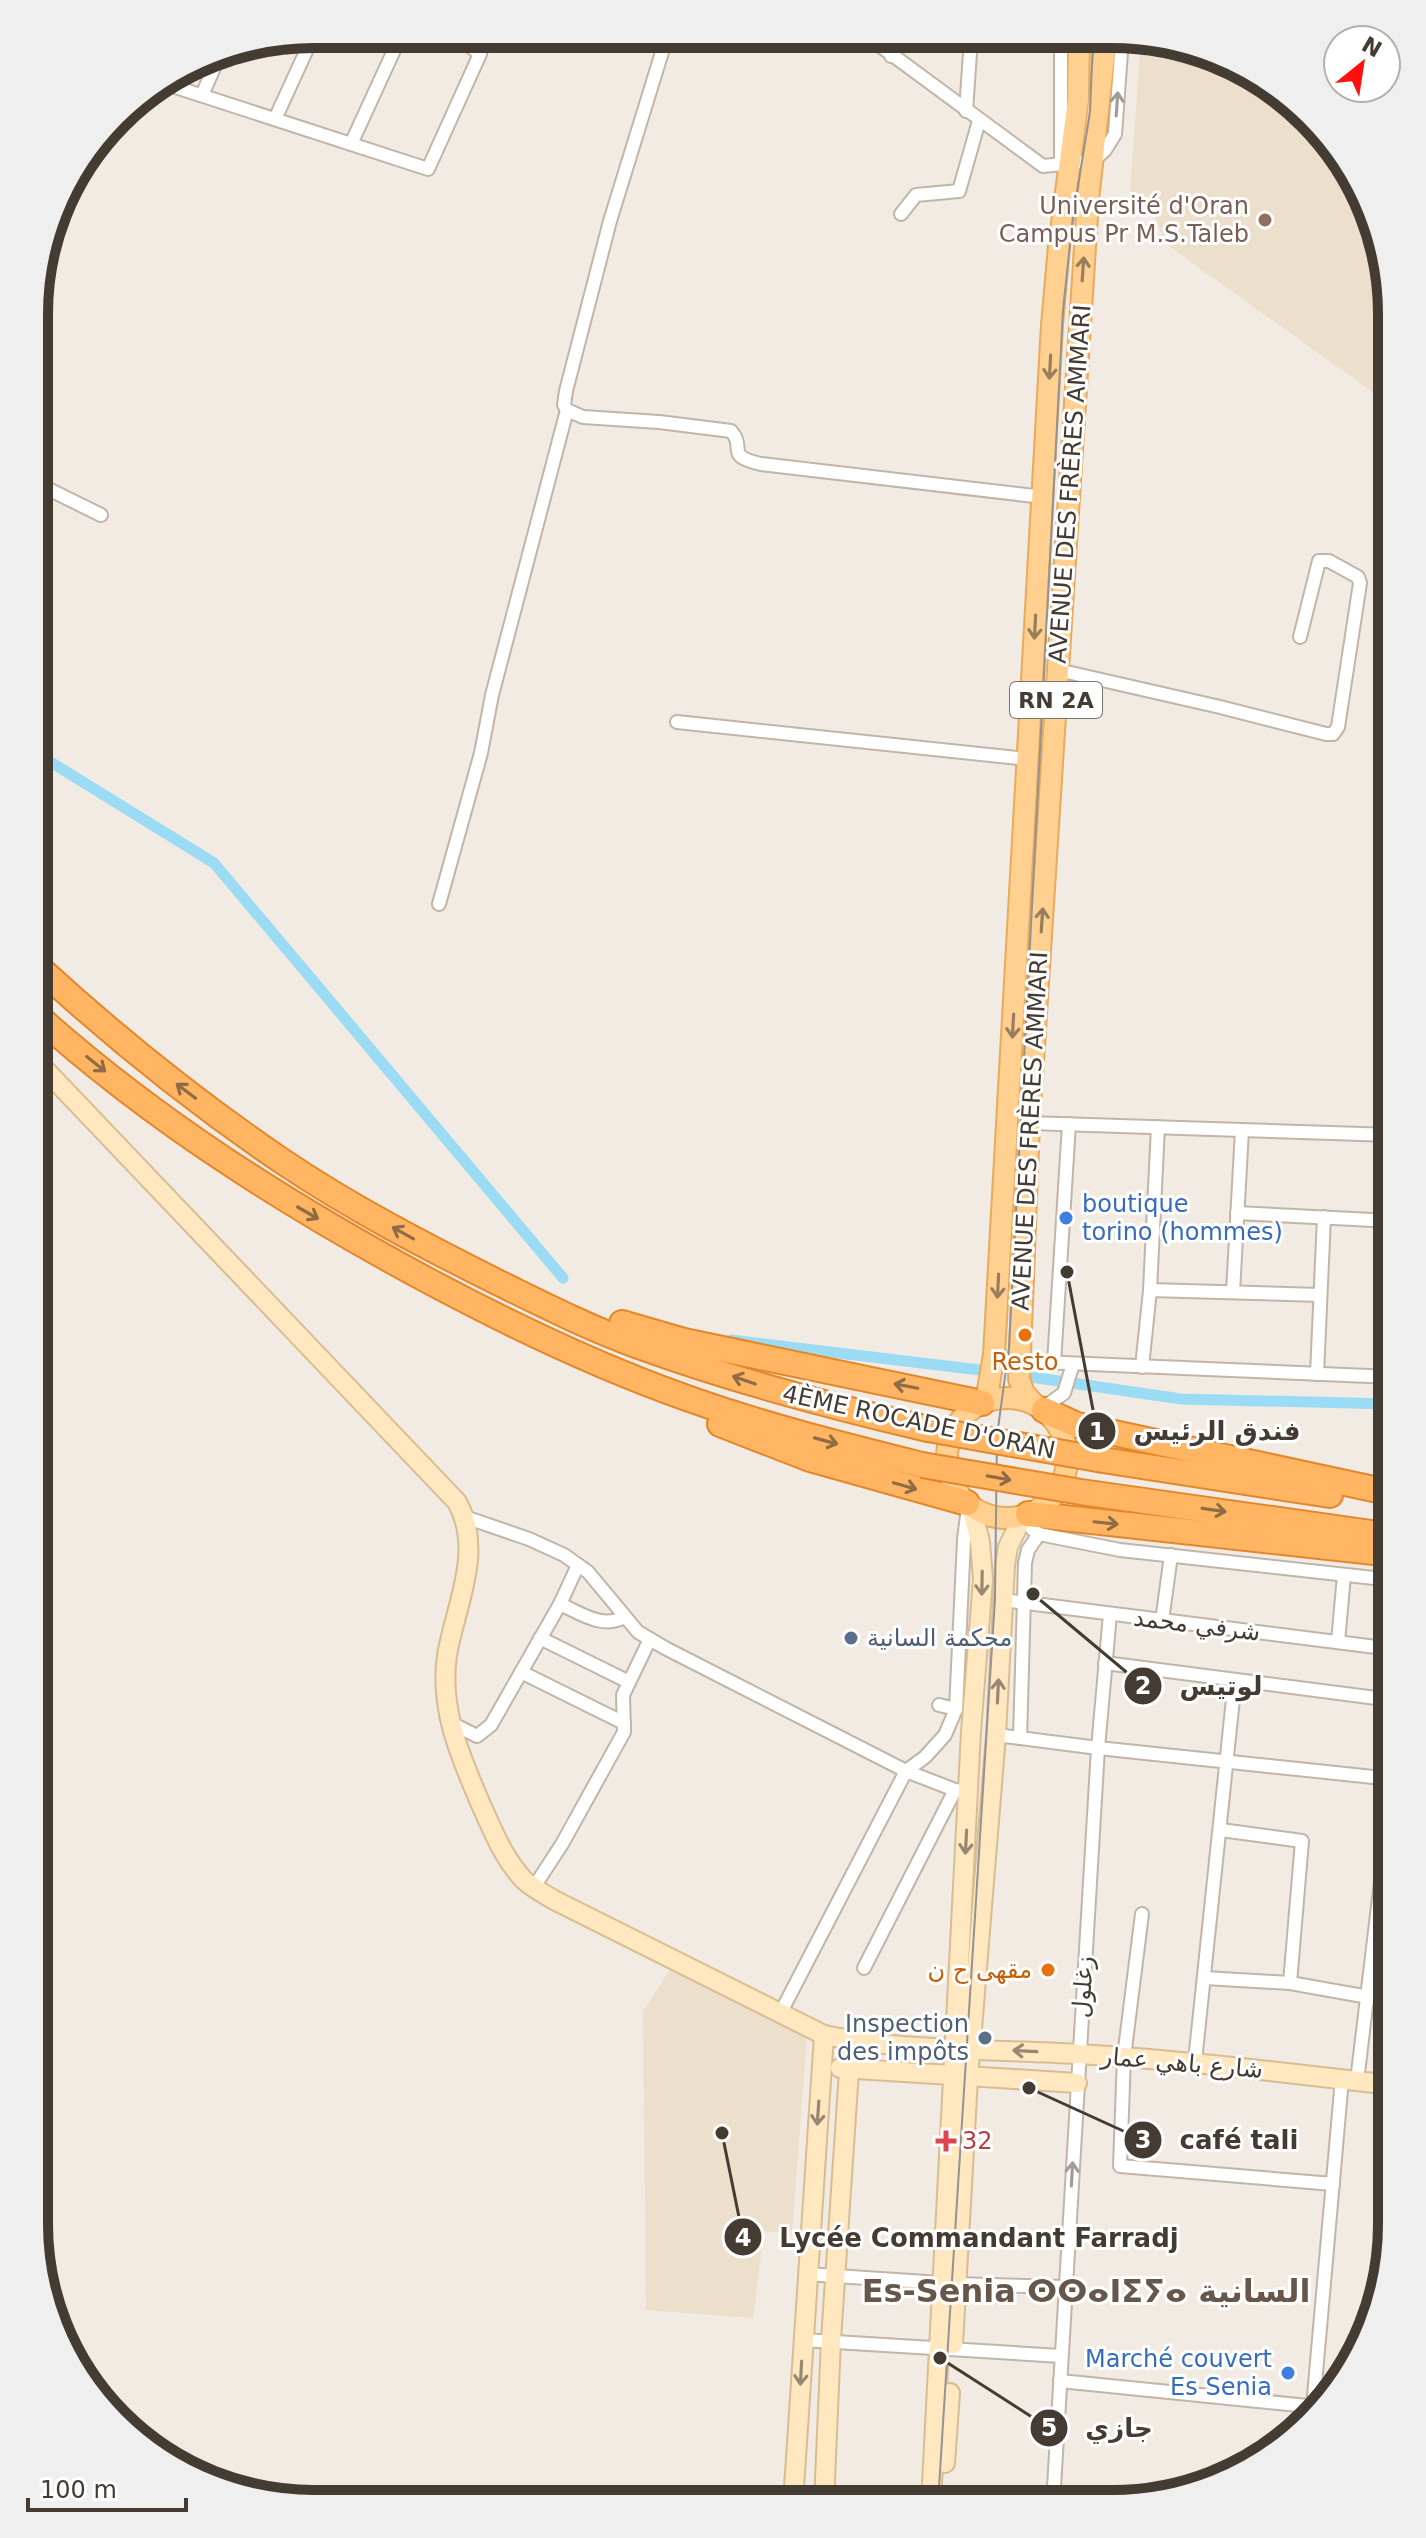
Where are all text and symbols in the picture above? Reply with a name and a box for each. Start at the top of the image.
north arrow [1322,24,1402,104]
text: N [1358,32,1386,63]
one-way arrow [1110,91,1125,118]
place label: Université d'Oran Campus Pr M.S.Taleb [999,192,1249,248]
marker: Université d'Oran Campus Pr M.S.Taleb [1256,211,1274,229]
one-way arrow [1076,256,1091,283]
street label: AVENUE DES FRÈRES AMMARI [1042,304,1097,664]
one-way arrow [1042,353,1057,380]
one-way arrow [1027,613,1042,640]
road number: RN 2A [1010,682,1102,718]
one-way arrow [1035,907,1050,934]
street label: AVENUE DES FRÈRES AMMARI [1006,951,1053,1311]
one-way arrow [1005,1012,1020,1039]
one-way arrow [85,1055,105,1073]
one-way arrow [176,1083,197,1100]
place label: boutique torino (hommes) [1082,1190,1283,1246]
one-way arrow [296,1206,320,1221]
marker: boutique torino (hommes) [1057,1209,1075,1227]
one-way arrow [392,1225,416,1240]
one-way arrow [990,1272,1005,1299]
marker: Resto [1016,1326,1034,1344]
place label: Resto [992,1348,1058,1376]
one-way arrow [732,1372,757,1387]
street label: 4ÈME ROCADE D'ORAN [780,1378,1058,1465]
one-way arrow [894,1378,919,1393]
callout: فندق الرئيس [1077,1406,1316,1456]
text: فندق الرئيس [1134,1416,1300,1447]
text: 1 [1089,1418,1105,1446]
one-way arrow [813,1434,839,1449]
one-way arrow [986,1472,1011,1487]
one-way arrow [892,1479,918,1494]
one-way arrow [1201,1503,1226,1518]
one-way arrow [1092,1516,1119,1531]
one-way arrow [975,1569,990,1595]
street label: شرفي محمد [1132,1603,1262,1647]
place label: محكمة السانية [867,1624,1012,1652]
marker: محكمة السانية [842,1629,860,1647]
callout: لوتيس [1123,1661,1279,1711]
text: لوتيس [1179,1671,1263,1702]
text: 2 [1135,1672,1151,1700]
one-way arrow [991,1678,1006,1705]
one-way arrow [958,1828,973,1855]
street label: زغلول [1067,1955,1099,2019]
place label: مقهى ح ن [928,1956,1032,1984]
marker: مقهى ح ن [1039,1961,1057,1979]
place label: Inspection des impôts [837,2010,969,2066]
marker: Inspection des impôts [976,2029,994,2047]
street label: شارع باهي عمار [1099,2042,1264,2084]
one-way arrow [1012,2043,1039,2058]
one-way arrow [810,2099,825,2126]
callout: café tali [1123,2115,1314,2165]
text: café tali [1180,2125,1298,2155]
text: 3 [1135,2126,1151,2154]
place label: 32 [962,2127,993,2155]
marker: 32 [937,2132,955,2150]
one-way arrow [1064,2161,1079,2188]
callout: Lycée Commandant Farradj [723,2212,1194,2262]
text: Lycée Commandant Farradj [779,2223,1179,2253]
text: 4 [735,2224,751,2252]
district label: Es-Senia ⵙⵙⴰⵏⵉⵢⴰ السانية [862,2272,1310,2310]
place label: Marché couvert Es Senia [1085,2345,1272,2401]
one-way arrow [793,2359,808,2386]
marker: Marché couvert Es Senia [1279,2364,1297,2382]
callout: جازي [1029,2403,1169,2453]
text: جازي [1085,2413,1153,2444]
text: 5 [1041,2414,1057,2442]
scale bar [28,2462,186,2512]
text: 100 m [40,2476,117,2504]

